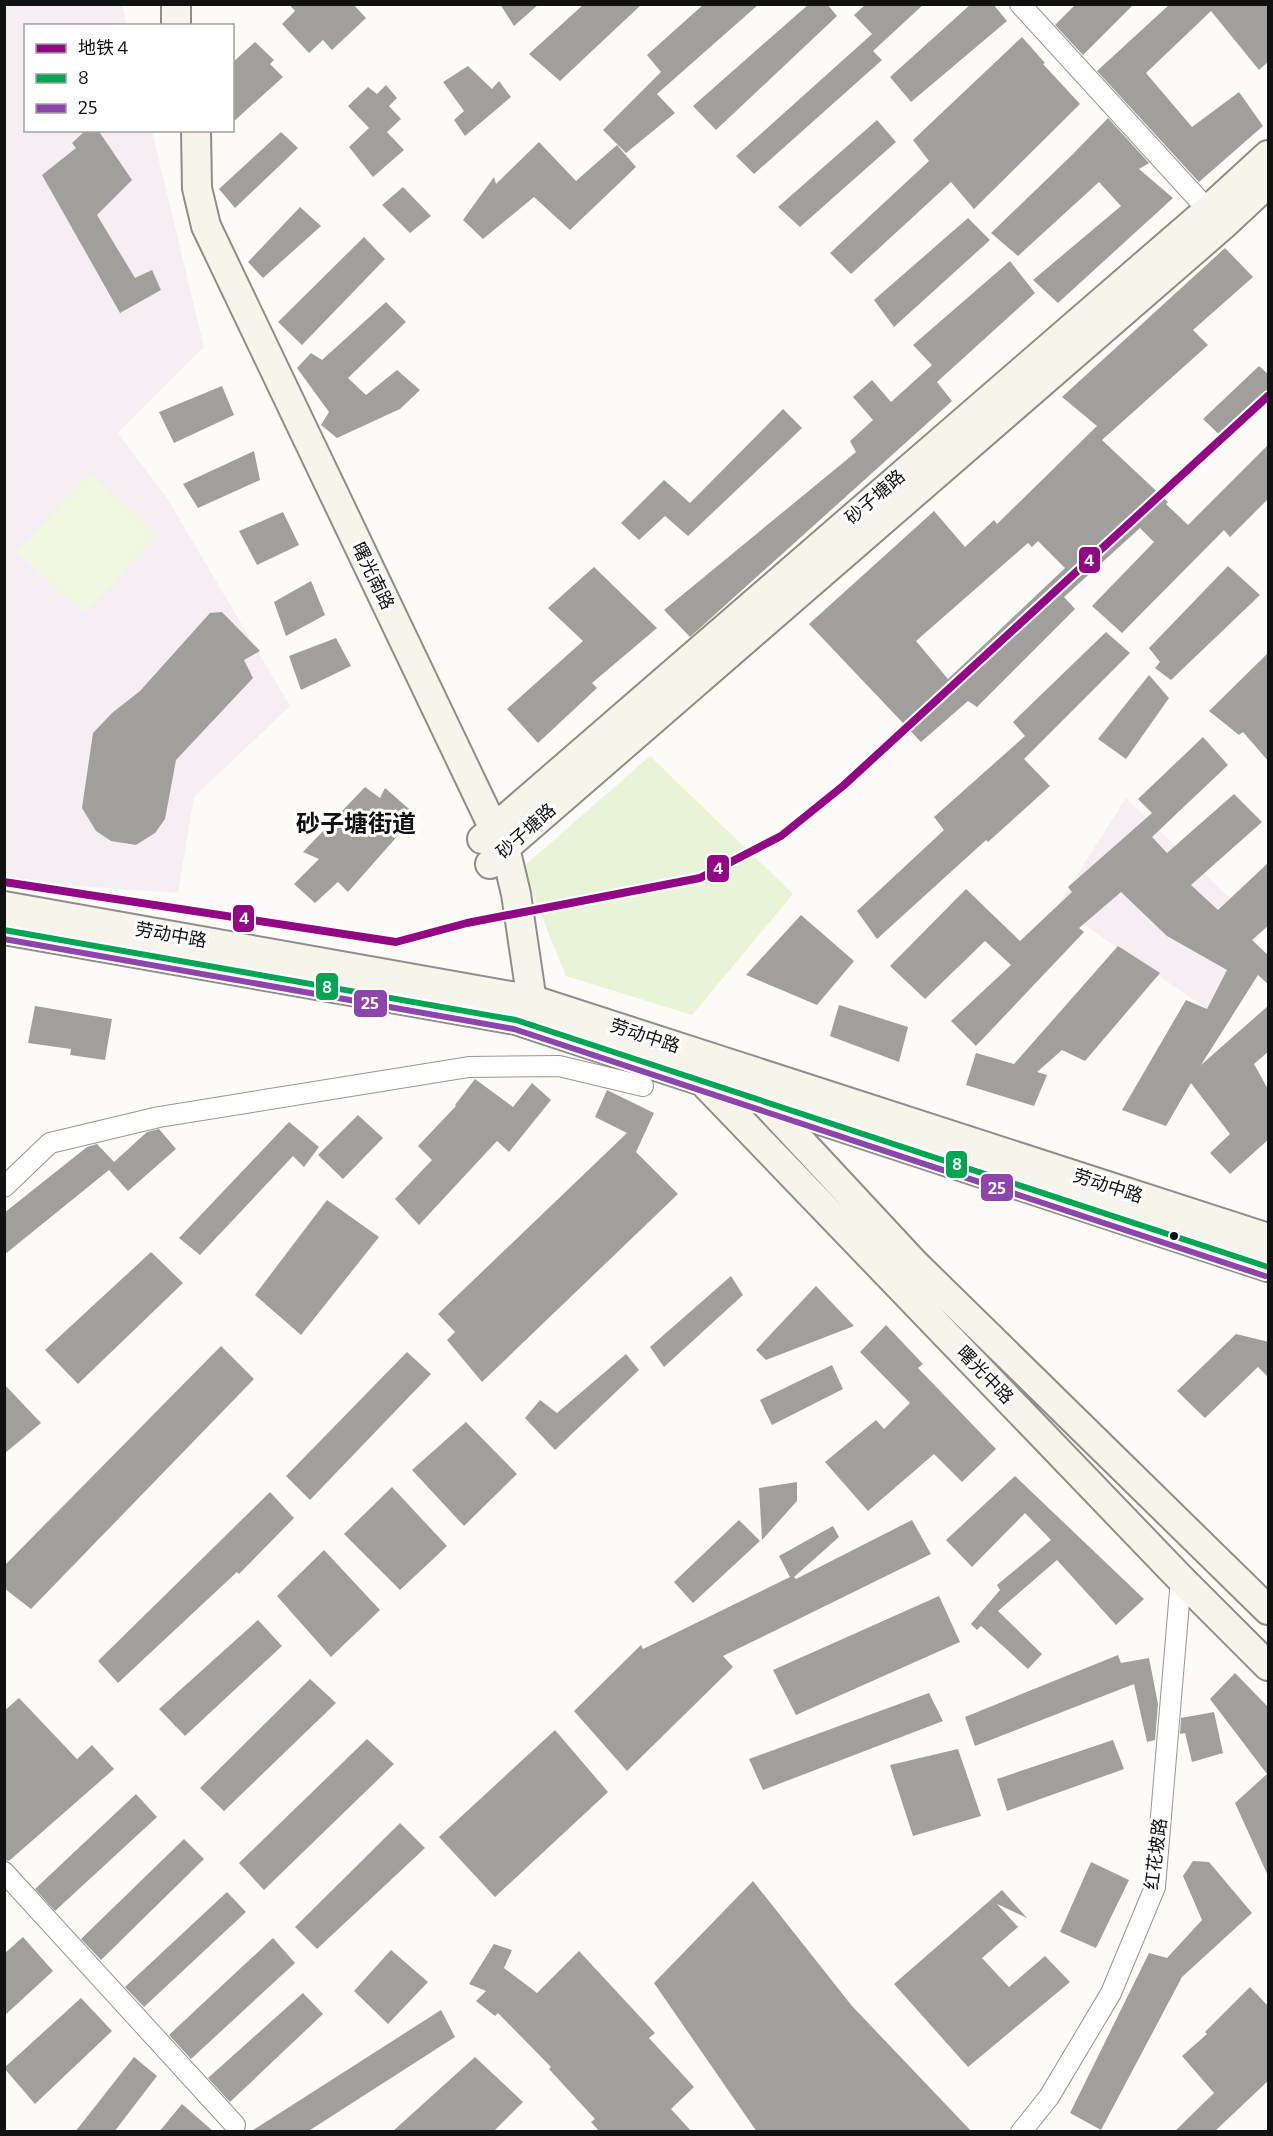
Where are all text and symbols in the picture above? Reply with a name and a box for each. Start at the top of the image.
legend [24,24,234,132]
text: 地铁 4 [78,37,129,59]
text: 8 [78,67,89,89]
text: 25 [78,97,97,119]
street label: 砂子塘路 [841,465,909,529]
street label: 曙光南路 [347,539,399,613]
line badge: 4 [1078,546,1101,574]
text: 4 [1084,551,1094,570]
street label: 砂子塘路 [492,799,560,863]
district label: 砂子塘街道 [296,810,416,838]
line badge: 4 [706,854,730,883]
text: 4 [713,859,723,878]
line badge: 4 [232,904,255,933]
text: 4 [239,909,249,928]
street label: 劳动中路 [134,918,208,952]
line badge: 8 [315,972,339,1001]
text: 8 [322,978,332,997]
line badge: 25 [353,989,388,1018]
text: 25 [361,994,379,1013]
street label: 劳动中路 [607,1014,683,1058]
line badge: 8 [945,1150,968,1179]
text: 8 [952,1155,962,1174]
street label: 劳动中路 [1070,1164,1146,1208]
line badge: 25 [980,1173,1014,1202]
text: 25 [988,1179,1006,1198]
unlabelled marker [1168,1230,1180,1242]
street label: 曙光中路 [952,1341,1018,1409]
street label: 红花坡路 [1141,1817,1171,1891]

